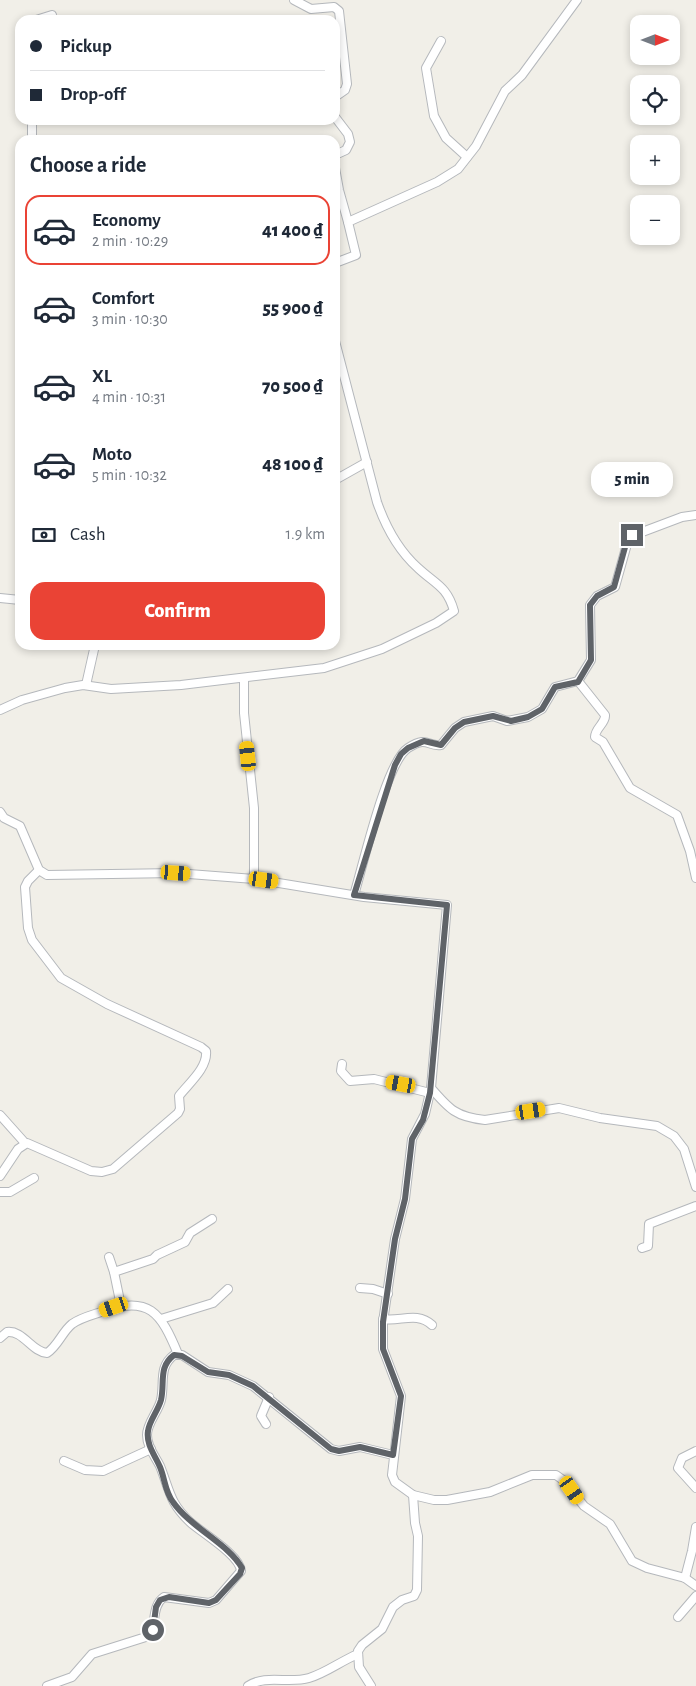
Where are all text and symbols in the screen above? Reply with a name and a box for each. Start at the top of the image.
north arrow [630,15,680,65]
map controls [630,15,680,245]
text: Pickup [60,37,112,56]
button: locate [630,75,680,125]
text: Drop-off [60,85,125,104]
button: + [630,135,680,185]
text: Choose a ride [30,154,146,176]
button: − [630,195,680,245]
icon: car [32,208,77,253]
text: Economy [92,211,161,230]
text: 41 400 ₫ [262,221,323,240]
text: 2 min · 10:29 [92,233,168,249]
icon: car [32,286,77,331]
text: Comfort [92,289,154,308]
text: 55 900 ₫ [263,299,323,318]
text: 3 min · 10:30 [92,311,168,327]
icon: car [32,364,77,409]
text: XL [92,367,112,386]
text: 70 500 ₫ [262,377,323,396]
text: 4 min · 10:31 [92,389,166,405]
icon: car [32,442,77,487]
text: Moto [92,445,132,464]
text: 48 100 ₫ [262,455,323,474]
callout: 5 min [591,462,673,498]
text: 5 min · 10:32 [92,467,167,483]
text: 5 min [614,471,650,487]
icon: cash [30,521,58,549]
route end [621,524,643,546]
text: Cash [70,525,106,544]
text: 1.9 km [286,526,325,542]
button: Confirm [30,582,325,640]
car [238,740,257,772]
car [160,864,191,882]
car [248,870,279,890]
car [384,1074,417,1094]
car [515,1101,546,1121]
car [97,1295,130,1319]
car [557,1473,586,1507]
route start [142,1619,164,1641]

